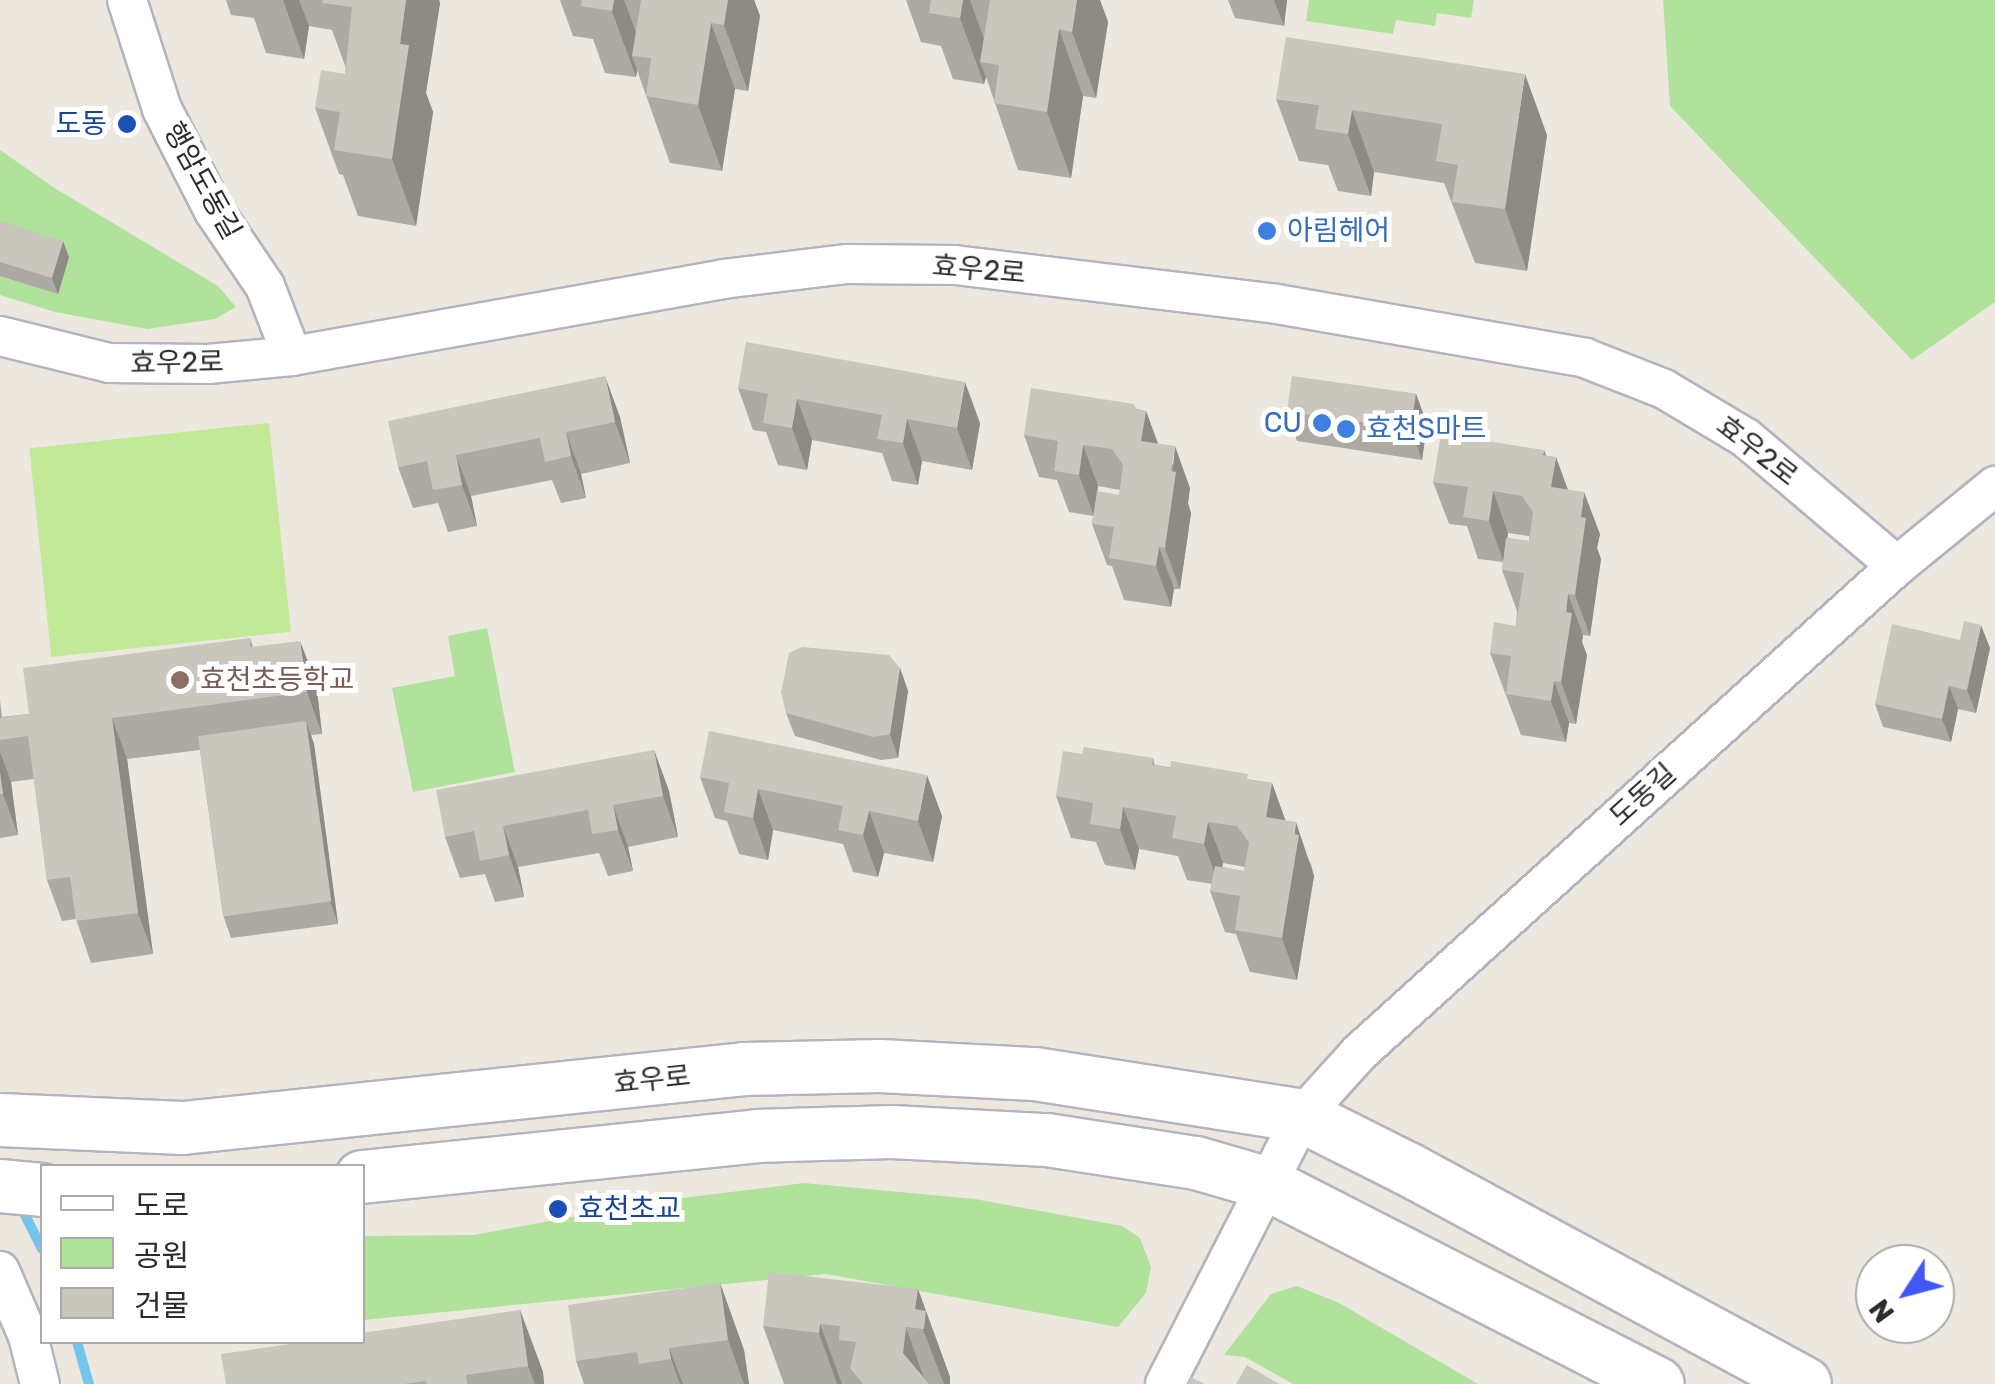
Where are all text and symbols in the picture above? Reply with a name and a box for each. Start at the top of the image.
place label: 도동 [55,107,107,141]
marker: 도동 [116,113,138,135]
street label: 행암도동길 [156,117,248,245]
place label: 아림헤어 [1287,214,1390,248]
marker: 아림헤어 [1256,220,1278,242]
street label: 효우2로 [931,249,1027,291]
street label: 효우2로 [130,345,224,381]
place label: CU [1264,406,1302,440]
street label: 효우2로 [1710,409,1804,493]
marker: CU [1311,412,1333,434]
place label: 효천S마트 [1366,412,1486,446]
marker: 효천S마트 [1335,418,1357,440]
place label: 효천초등학교 [200,663,355,697]
marker: 효천초등학교 [169,669,191,691]
street label: 도동길 [1603,757,1683,833]
street label: 효우로 [612,1059,692,1101]
legend [40,1164,365,1344]
text: 도로 [134,1188,189,1224]
place label: 효천초교 [578,1192,681,1226]
marker: 효천초교 [547,1198,569,1220]
text: 공원 [134,1238,189,1274]
north arrow [1855,1244,1955,1344]
text: 건물 [134,1288,189,1324]
text: N [1863,1293,1901,1329]

